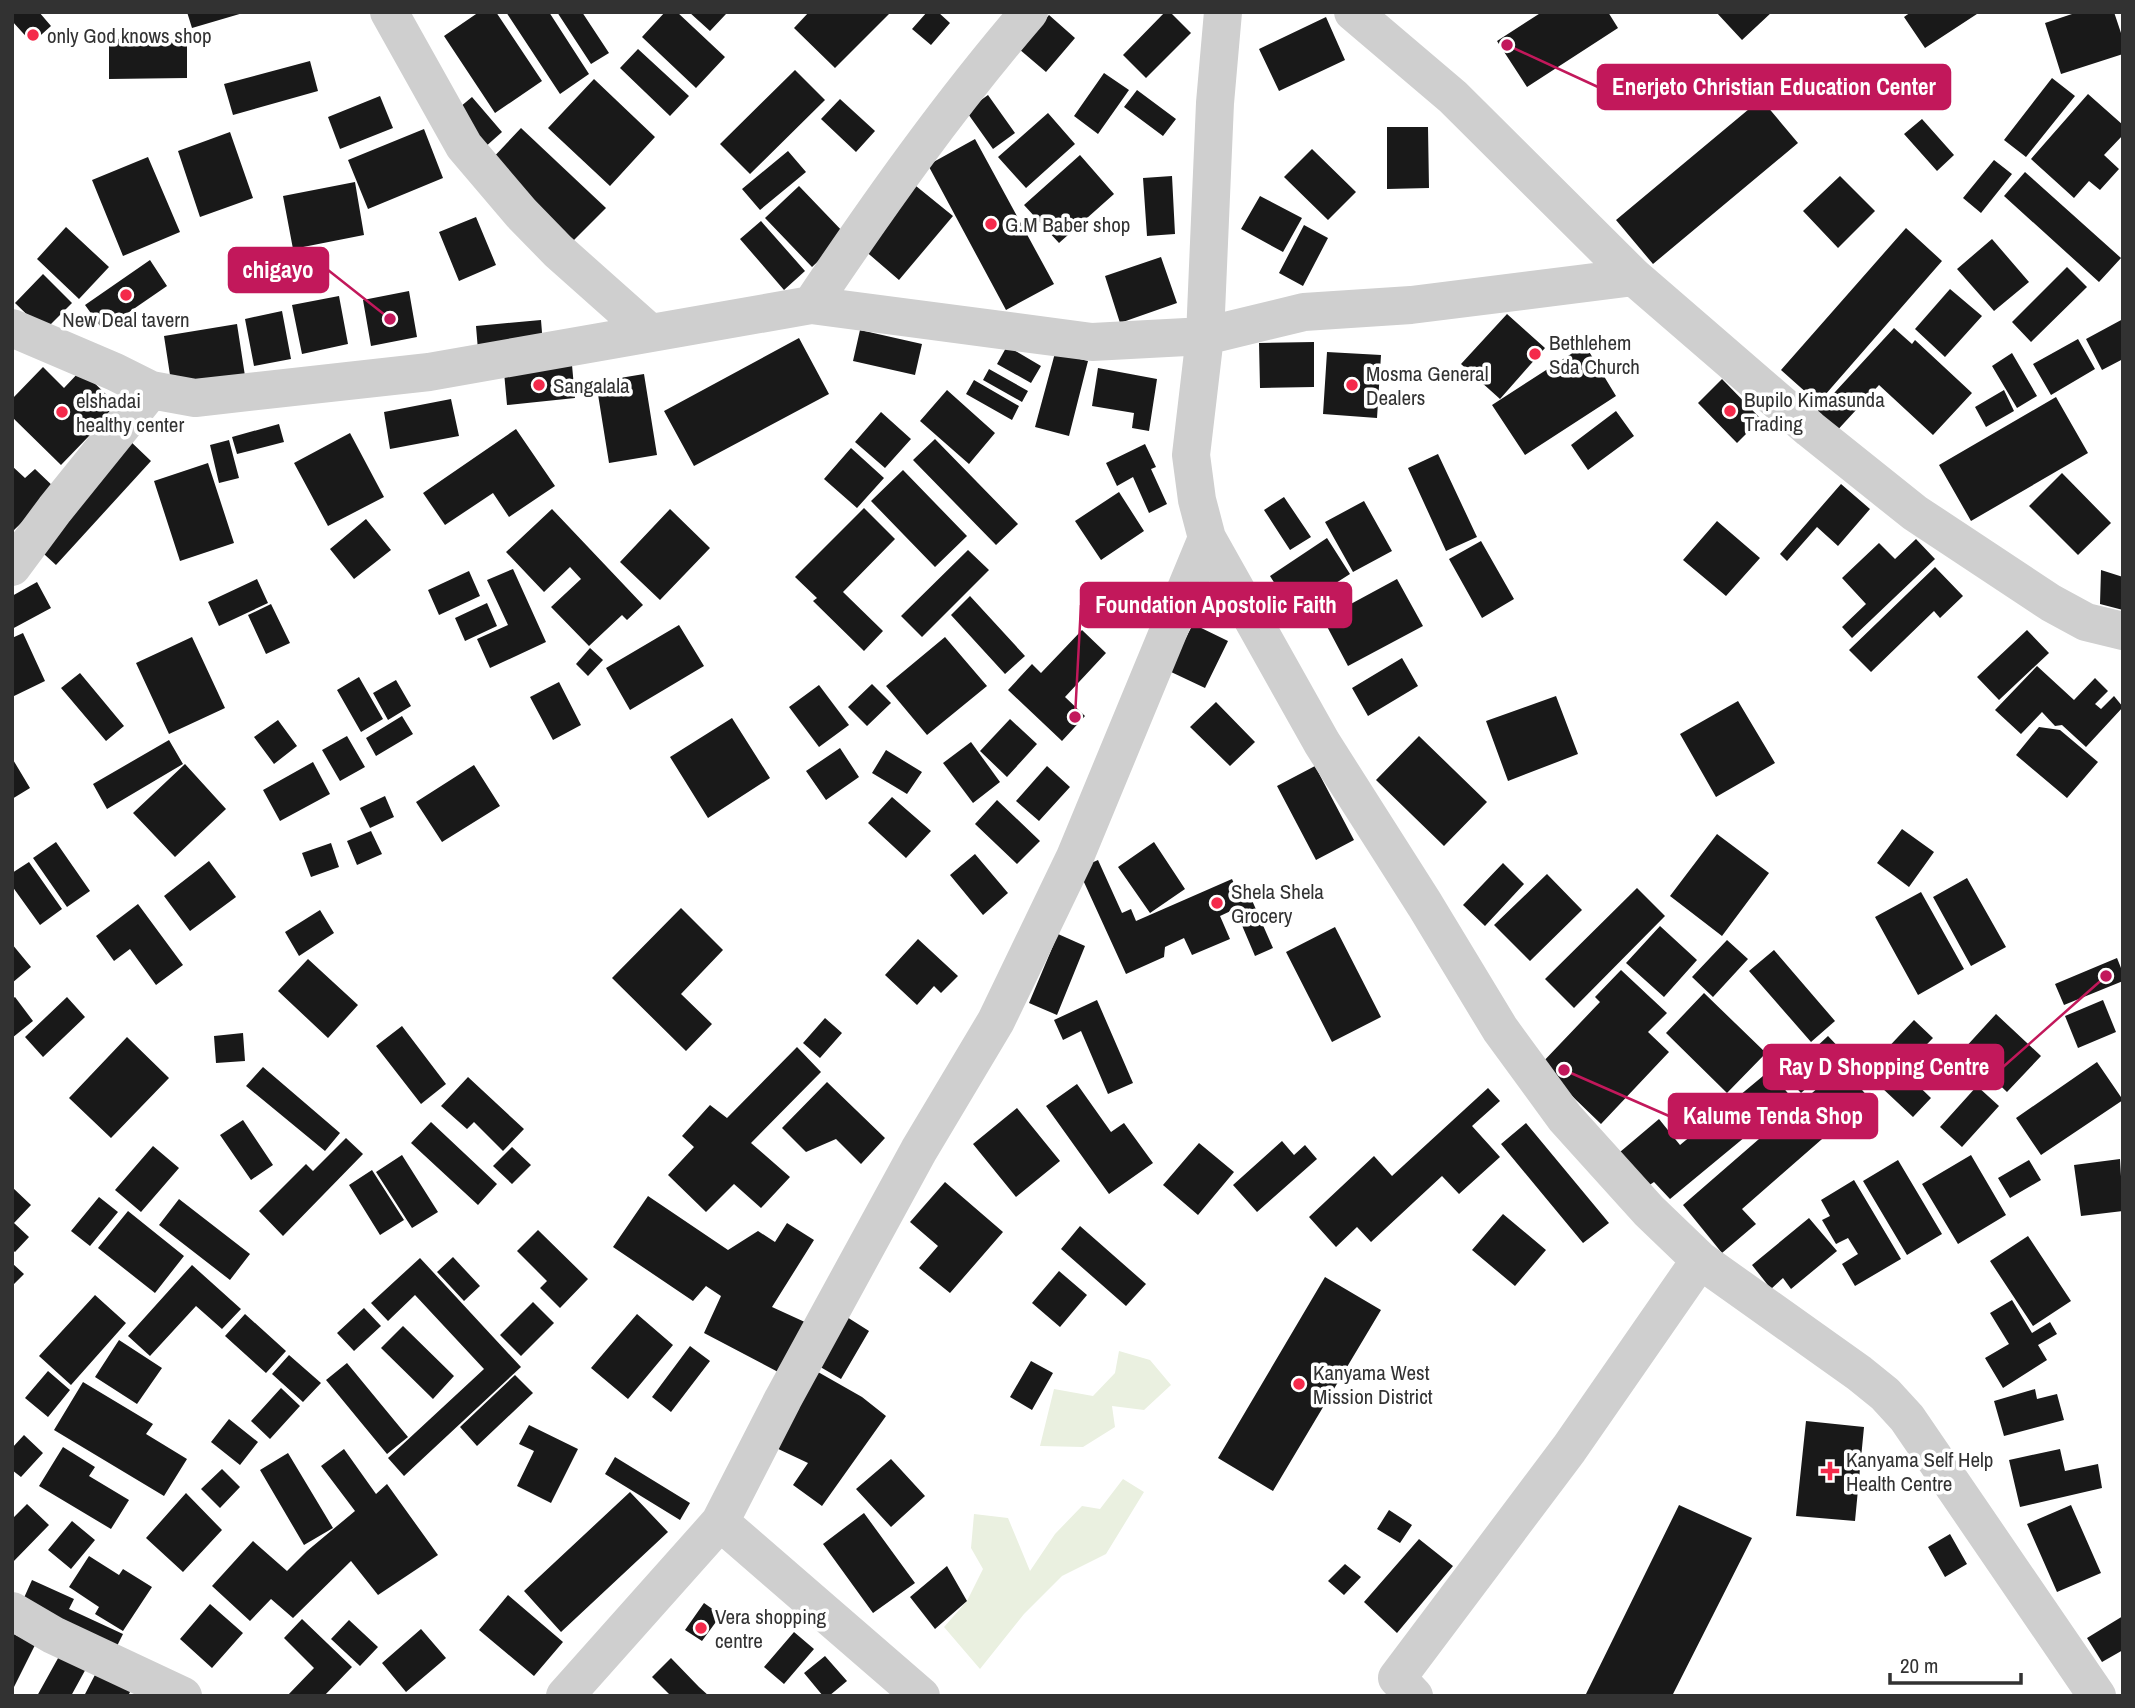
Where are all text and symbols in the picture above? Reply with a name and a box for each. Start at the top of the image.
place label: only God knows shop [47,21,212,50]
marker: only God knows shop [25,27,41,43]
callout: Enerjeto Christian Education Center [1598,65,1950,109]
text: Enerjeto Christian Education Center [1612,71,1937,102]
place label: G.M Baber shop [1005,210,1130,239]
marker: G.M Baber shop [983,216,999,232]
callout: chigayo [229,248,328,292]
text: chigayo [242,254,314,285]
marker: New Deal tavern [118,287,134,303]
place label: New Deal tavern [62,305,190,334]
place label: Bethlehem Sda Church [1549,328,1640,381]
marker: Bethlehem Sda Church [1527,346,1543,362]
place label: Mosma General Dealers [1366,359,1489,412]
place label: Sangalala [553,371,630,400]
marker: Sangalala [531,377,547,393]
marker: Mosma General Dealers [1344,377,1360,393]
place label: Bupilo Kimasunda Trading [1744,385,1885,438]
place label: elshadai healthy center [76,386,184,439]
marker: Bupilo Kimasunda Trading [1722,403,1738,419]
marker: elshadai healthy center [54,404,70,420]
callout: Foundation Apostolic Faith [1081,583,1351,627]
text: Foundation Apostolic Faith [1095,589,1337,620]
place label: Shela Shela Grocery [1231,877,1324,930]
marker: Shela Shela Grocery [1209,895,1225,911]
callout: Ray D Shopping Centre [1764,1045,2003,1089]
text: Ray D Shopping Centre [1779,1051,1989,1082]
callout: Kalume Tenda Shop [1669,1094,1877,1138]
text: Kalume Tenda Shop [1683,1100,1863,1131]
place label: Kanyama West Mission District [1313,1358,1433,1411]
marker: Kanyama West Mission District [1291,1376,1307,1392]
place label: Kanyama Self Help Health Centre [1846,1445,1993,1498]
marker: Kanyama Self Help Health Centre [1820,1461,1840,1481]
place label: Vera shopping centre [715,1602,826,1655]
marker: Vera shopping centre [693,1620,709,1636]
scale bar [1890,1642,2021,1686]
text: 20 m [1900,1651,1938,1680]

